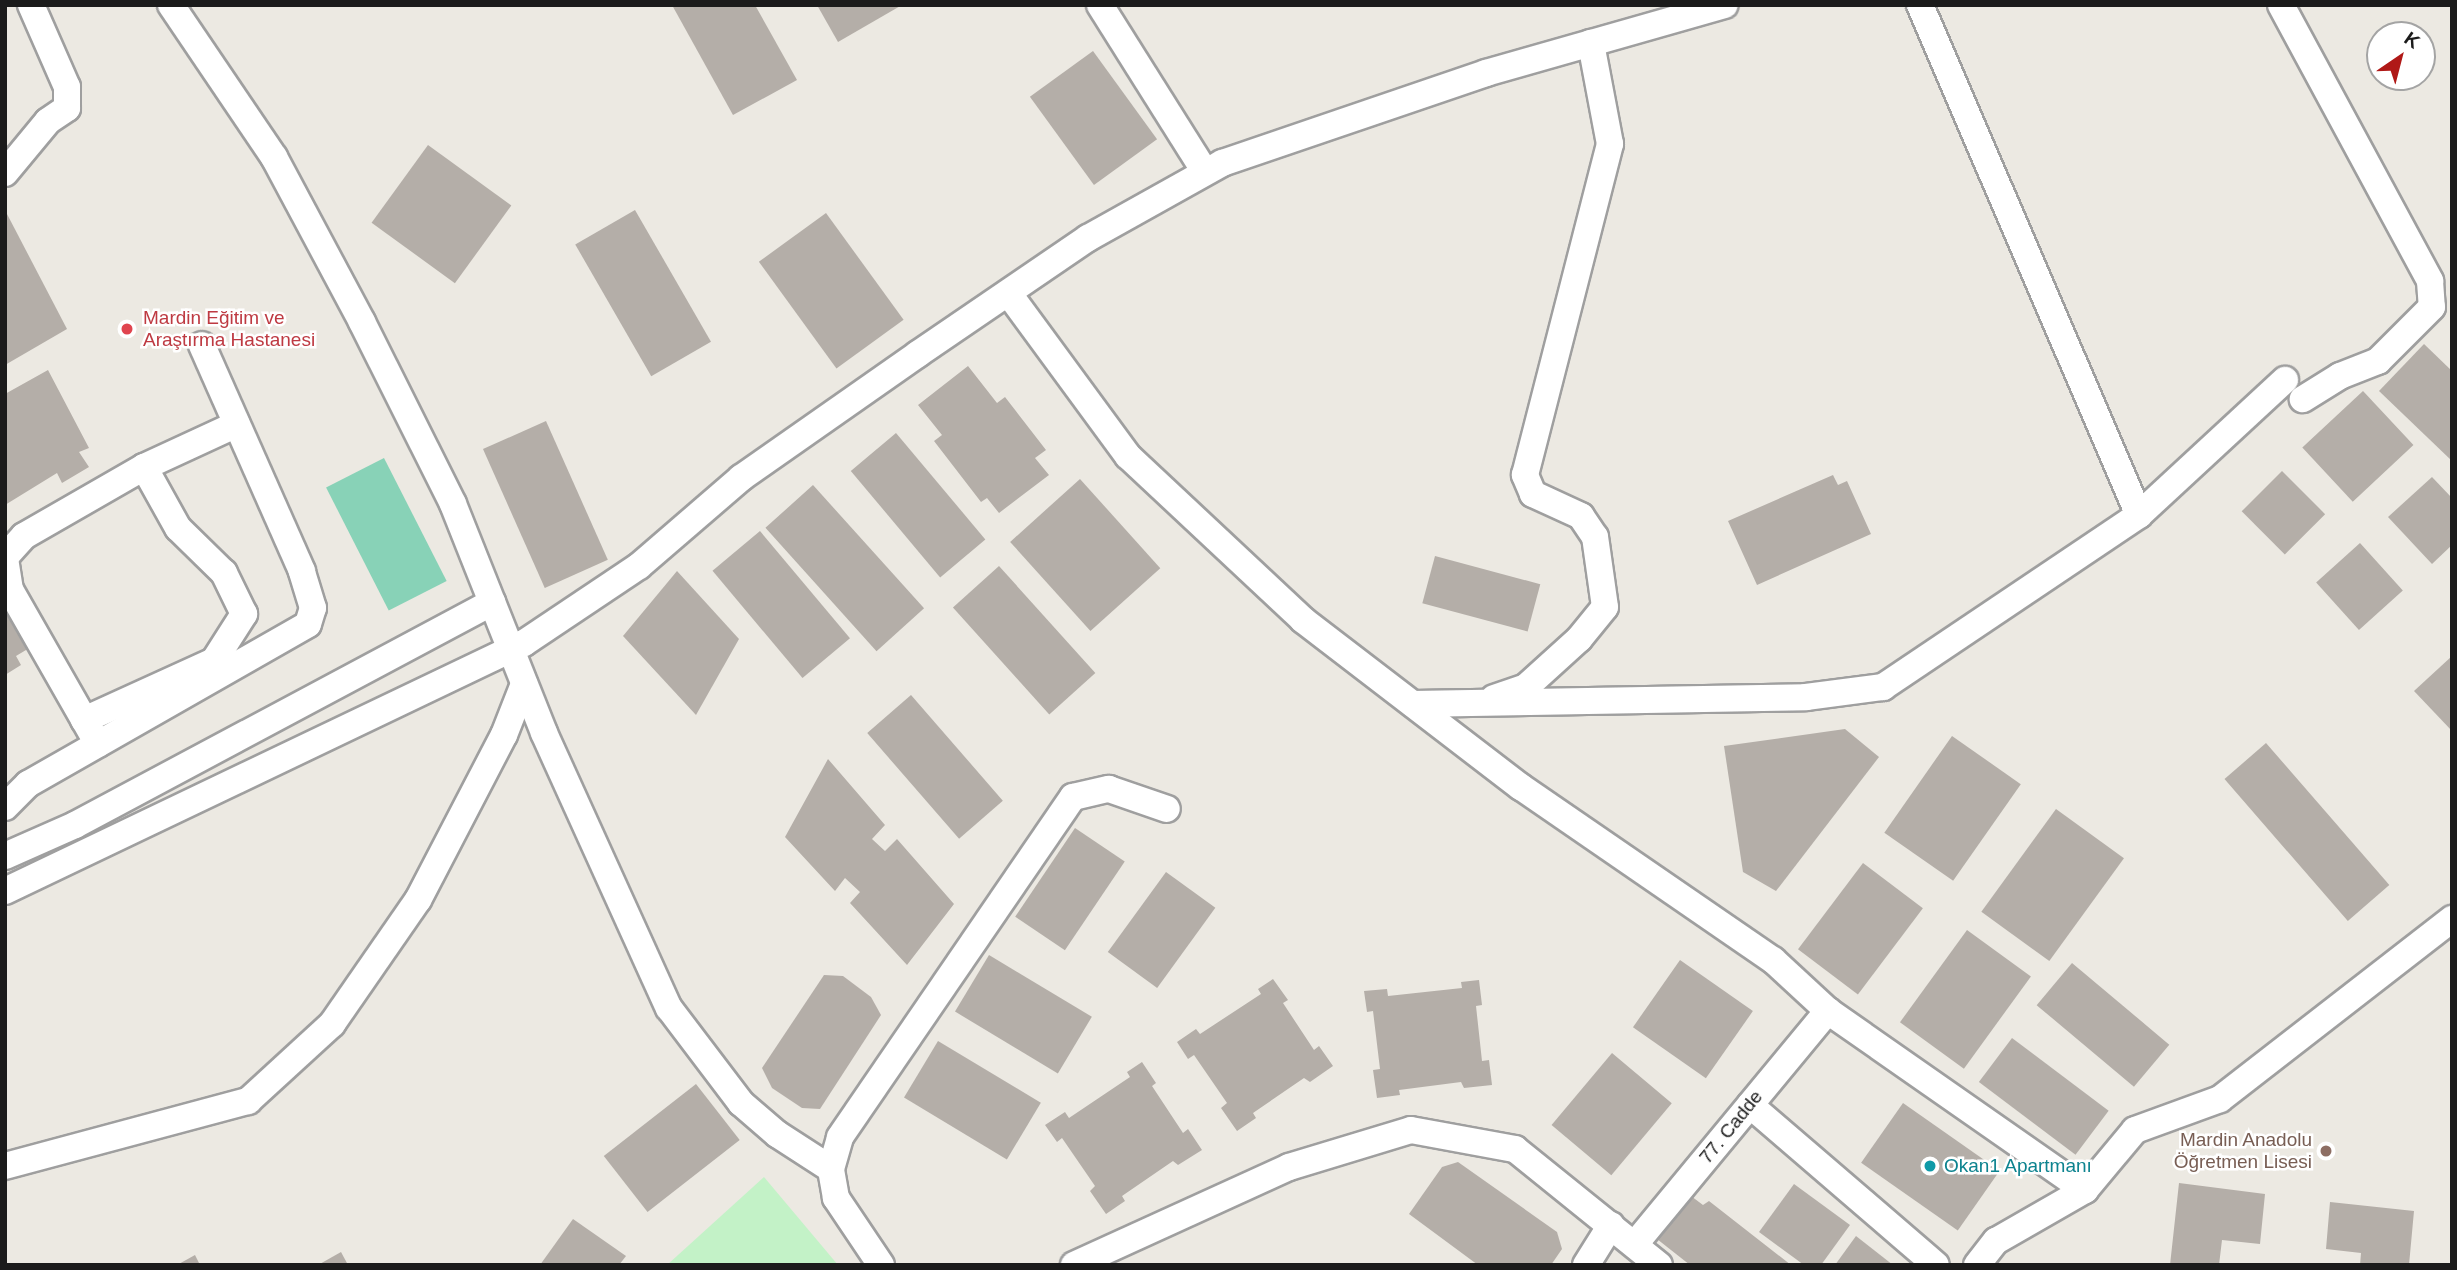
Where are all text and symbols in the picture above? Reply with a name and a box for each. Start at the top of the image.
north arrow [2366,21,2436,91]
text: K [2401,27,2424,53]
place label: Mardin Eğitim ve Araştırma Hastanesi [143,307,315,351]
marker: Mardin Eğitim ve Araştırma Hastanesi [117,319,137,339]
street label: 77. Cadde [1695,1086,1767,1168]
place label: Mardin Anadolu Öğretmen Lisesi [2174,1129,2312,1173]
marker: Mardin Anadolu Öğretmen Lisesi [2318,1143,2334,1159]
place label: Okan1 Apartmanı [1944,1155,2093,1177]
marker: Okan1 Apartmanı [1922,1158,1938,1174]

